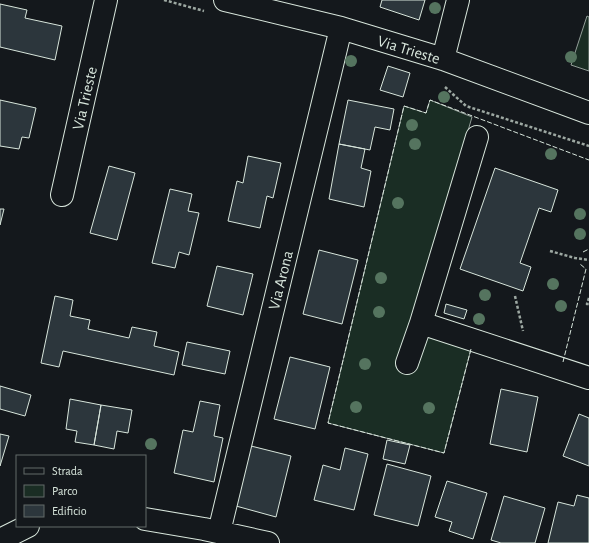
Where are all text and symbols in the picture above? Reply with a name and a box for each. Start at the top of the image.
street label: Via Trieste [376,33,442,67]
street label: Via Trieste [70,65,100,131]
street label: Via Arona [266,249,296,312]
legend [16,455,146,527]
text: Strada [52,465,83,477]
text: Parco [52,485,78,497]
text: Edificio [52,505,87,517]

